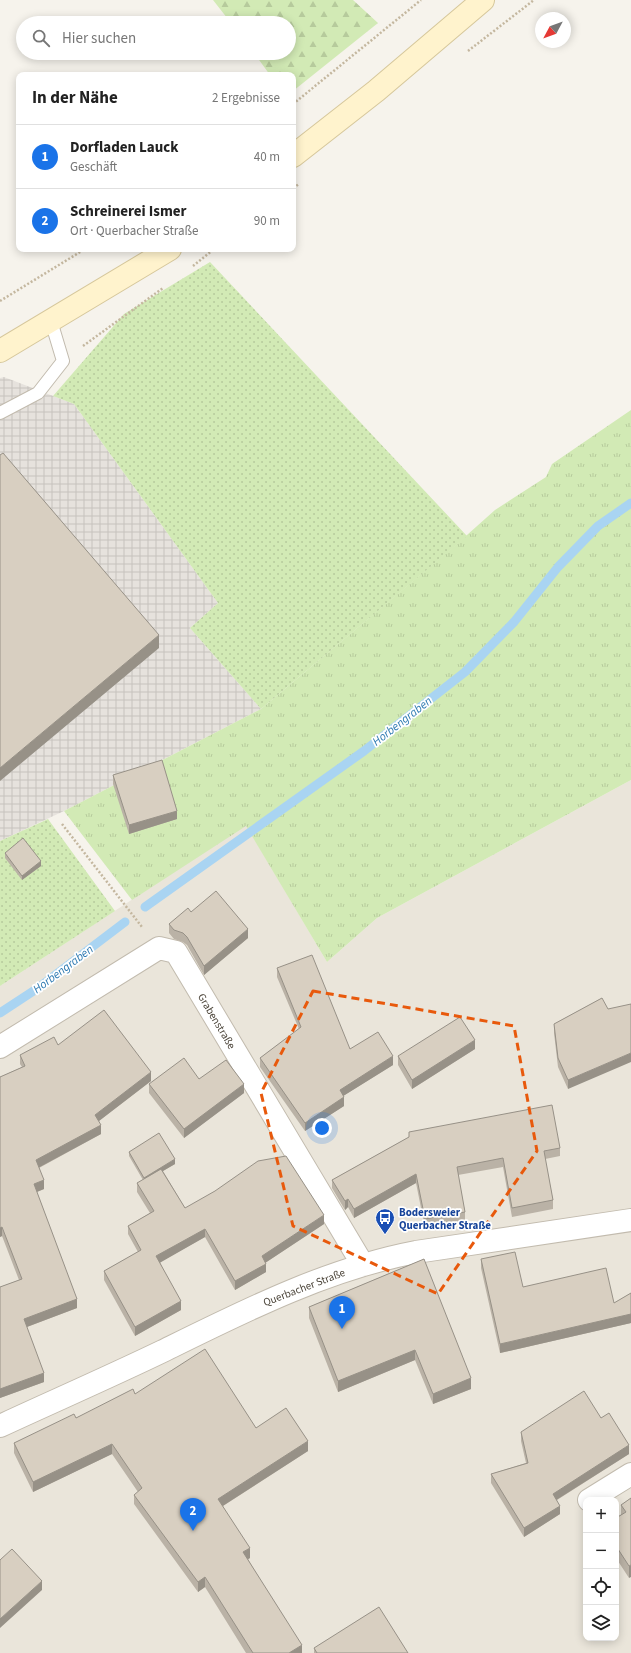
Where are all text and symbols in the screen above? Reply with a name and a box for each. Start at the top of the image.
north arrow [535,12,571,48]
search box [16,16,296,60]
icon: search [30,27,52,49]
text: Hier suchen [62,28,136,49]
text: In der Nähe [32,86,118,110]
text: 2 Ergebnisse [212,89,280,107]
text: Dorfladen Lauck [70,137,179,158]
text: 1 [42,148,48,166]
text: 40 m [254,148,280,166]
text: Geschäft [70,158,117,176]
text: Schreinerei Ismer [70,201,187,222]
text: 2 [42,212,48,230]
text: 90 m [254,212,280,230]
text: Ort · Querbacher Straße [70,222,198,240]
water label: Horbengraben [369,693,436,750]
water label: Horbengraben [30,941,97,998]
street label: Grabenstraße [194,991,239,1052]
your location [312,1118,332,1138]
place label: Bodersweier Querbacher Straße [399,1205,491,1233]
bus stop icon: Bodersweier Querbacher Straße [374,1207,396,1235]
street label: Querbacher Straße [261,1265,348,1310]
pin: 1 [329,1296,355,1329]
map controls [583,1497,619,1641]
button: + [583,1497,619,1533]
pin: 2 [180,1498,206,1531]
button: − [583,1533,619,1569]
button: locate [583,1569,619,1605]
button: layers [583,1605,619,1641]

